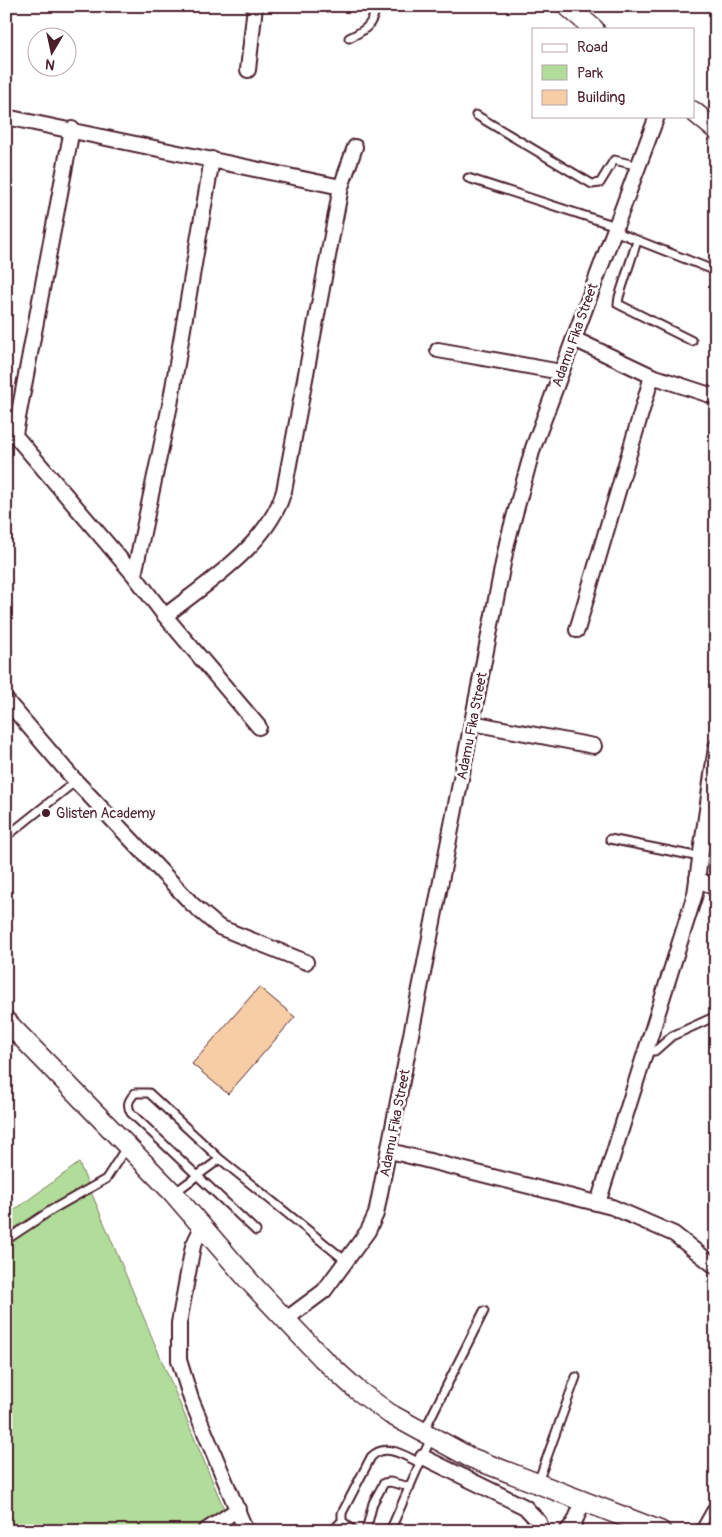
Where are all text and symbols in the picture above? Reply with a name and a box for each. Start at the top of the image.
north arrow [28,28,78,78]
legend [532,28,694,118]
text: Road [577,38,608,57]
text: N [44,55,56,73]
text: Park [577,64,604,83]
text: Building [577,88,625,107]
street label: Adamu Fika Street [548,280,602,389]
street label: Adamu Fika Street [453,670,491,781]
place label: Glisten Academy [56,805,155,822]
marker: Glisten Academy [40,807,52,819]
street label: Adamu Fika Street [376,1067,414,1178]

